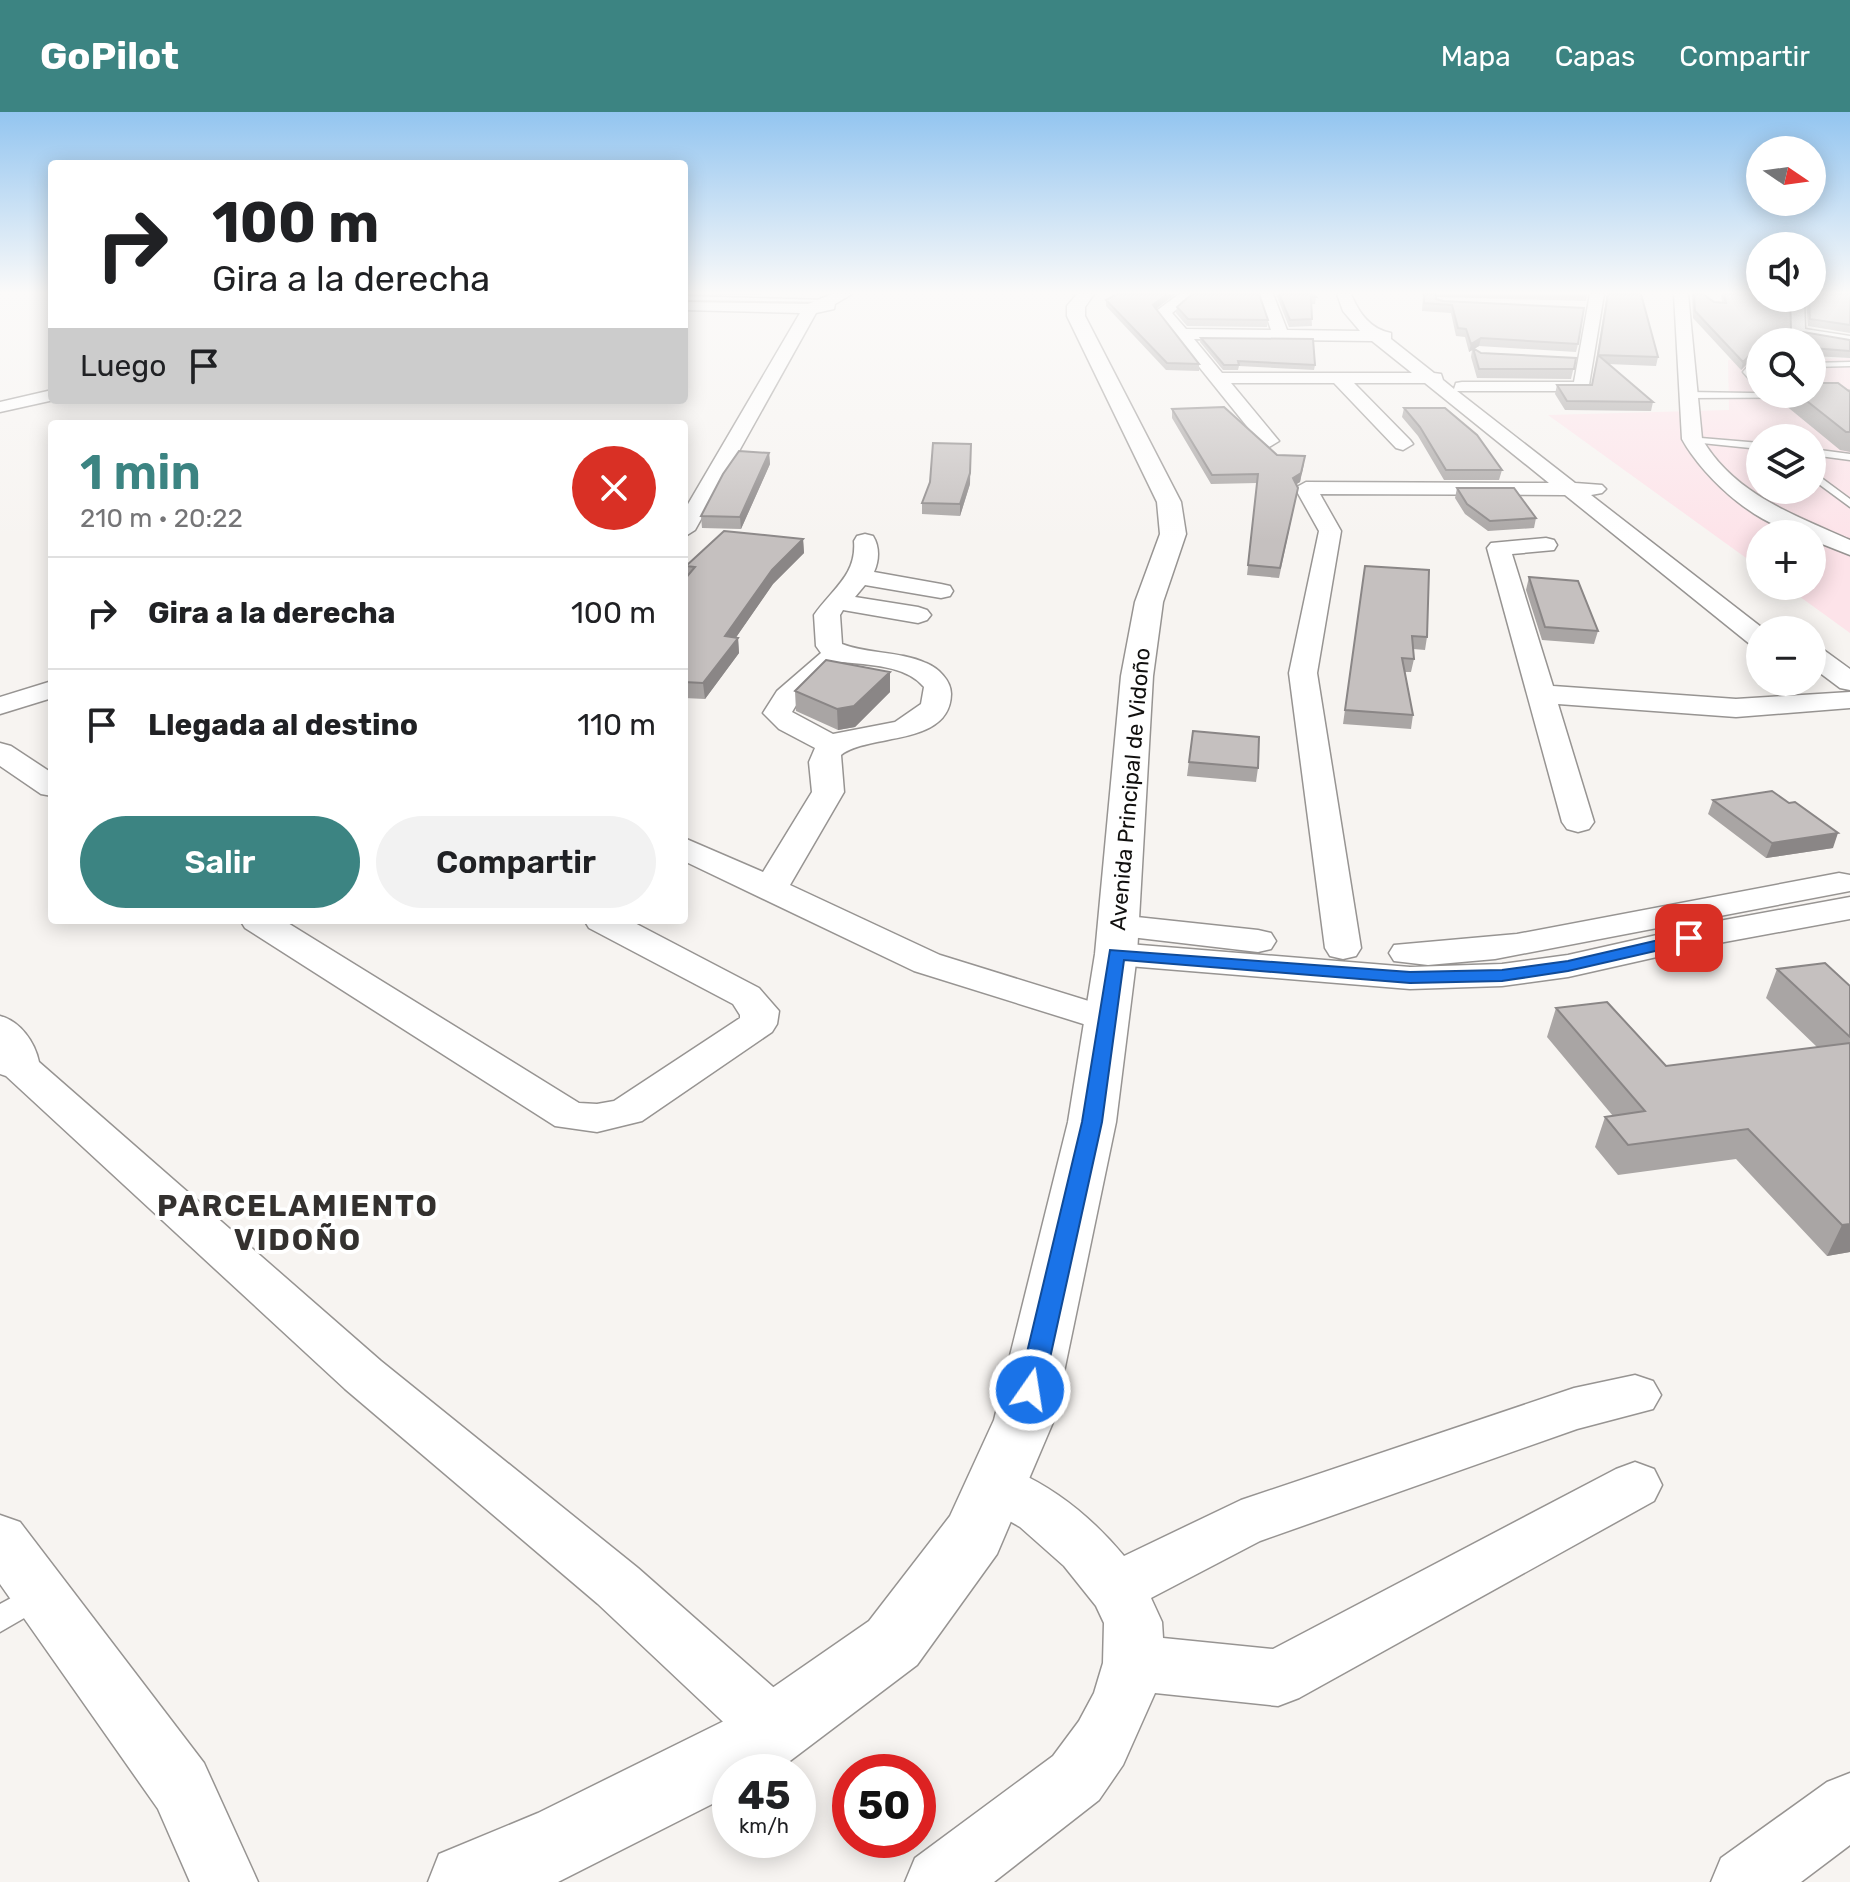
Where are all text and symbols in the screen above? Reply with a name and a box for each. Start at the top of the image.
text: GoPilot [40,33,179,79]
text: Mapa [1441,40,1511,73]
text: Capas [1555,40,1635,73]
text: Compartir [1679,40,1810,73]
north arrow [1746,136,1826,216]
map controls [1746,136,1826,696]
text: 100 m [212,190,379,256]
icon: right [80,192,184,296]
button: sound [1746,232,1826,312]
text: Gira a la derecha [212,257,490,300]
button: search [1746,328,1826,408]
icon: arrive [182,344,226,388]
text: Luego [80,348,166,384]
button: layers [1746,424,1826,504]
text: 1 min [80,444,201,501]
button: close [572,446,656,530]
text: 210 m · 20:22 [80,503,243,534]
button: + [1746,520,1826,600]
icon: right [80,591,124,635]
text: Gira a la derecha [148,595,395,631]
text: 100 m [571,595,656,631]
button: − [1746,616,1826,696]
street label: Avenida Principal de Vidoño [1104,647,1156,931]
icon: arrive [80,703,124,747]
text: Llegada al destino [148,707,418,743]
text: 110 m [577,707,656,743]
button: Salir [80,816,360,908]
button: Compartir [376,816,656,908]
pin [1655,904,1723,972]
icon: arrive [1667,916,1711,960]
district label: PARCELAMIENTO VIDOÑO [157,1188,439,1258]
position arrow [988,1348,1072,1432]
speed limit sign: 50 [832,1754,936,1858]
text: 45 [737,1772,791,1819]
text: km/h [739,1814,789,1838]

